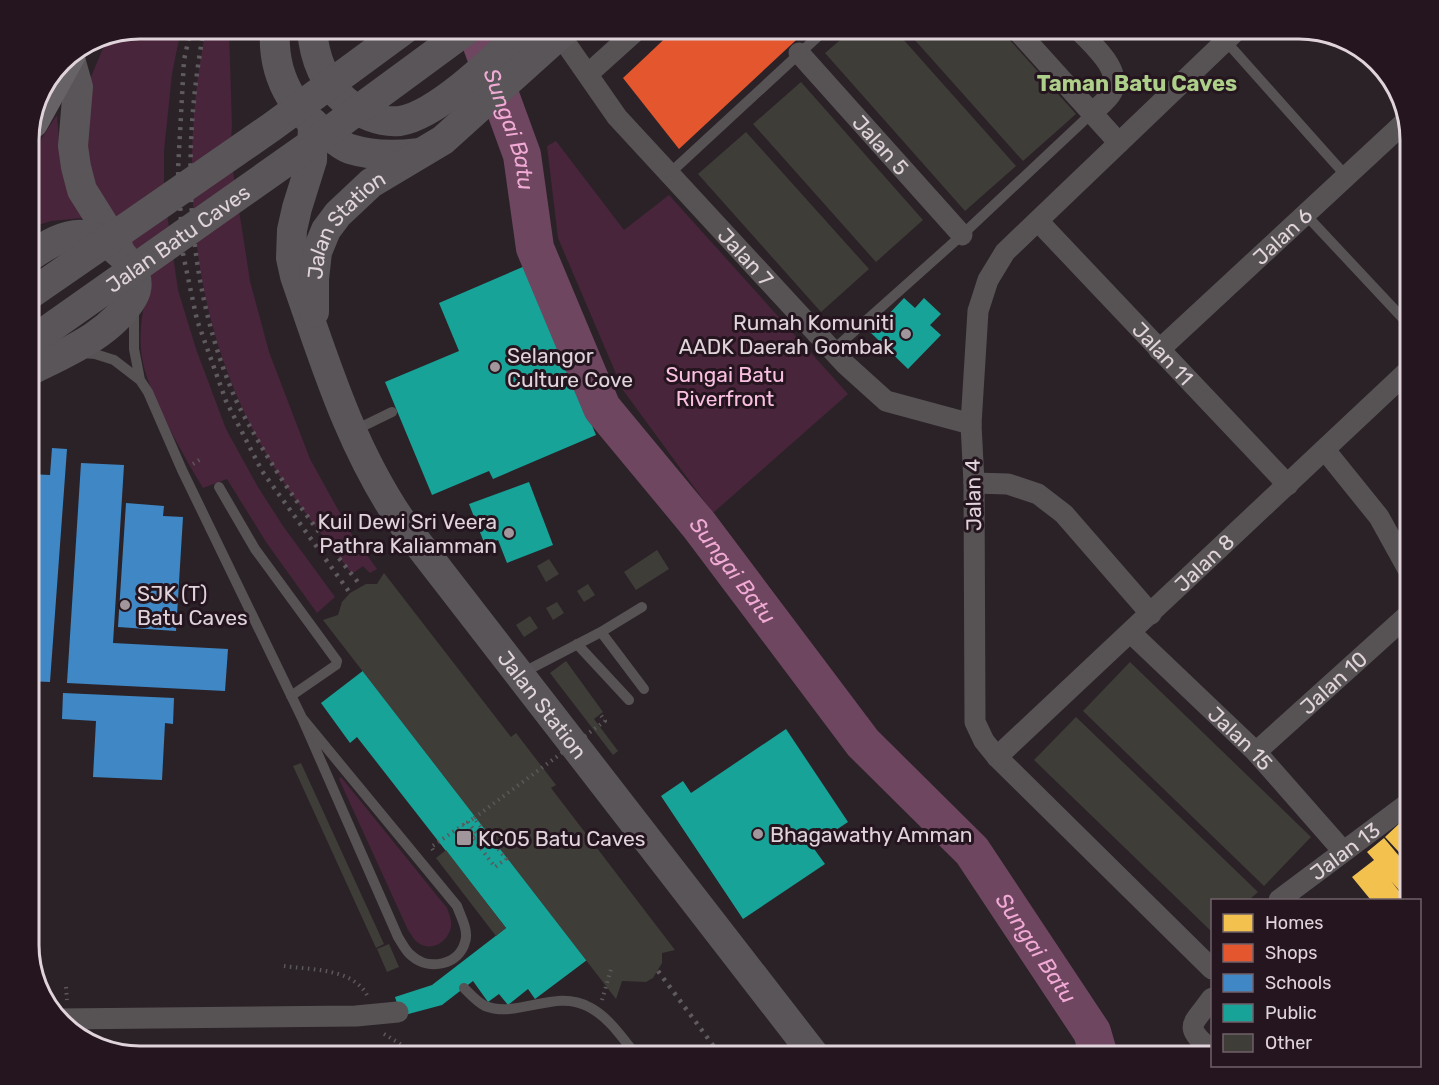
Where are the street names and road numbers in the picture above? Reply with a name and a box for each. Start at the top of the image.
street label: Jalan 5 [848,110,914,180]
street label: Jalan Station [302,165,389,281]
street label: Jalan Batu Caves [101,179,254,297]
street label: Jalan 6 [1247,202,1317,269]
street label: Jalan 7 [713,222,779,291]
street label: Jalan 11 [1127,316,1199,390]
street label: Jalan 4 [960,459,986,531]
street label: Jalan 8 [1169,529,1239,597]
street label: Jalan Station [493,645,593,764]
street label: Jalan 10 [1294,646,1372,719]
street label: Jalan 15 [1203,701,1279,775]
street label: Jalan 13 [1305,817,1385,885]

